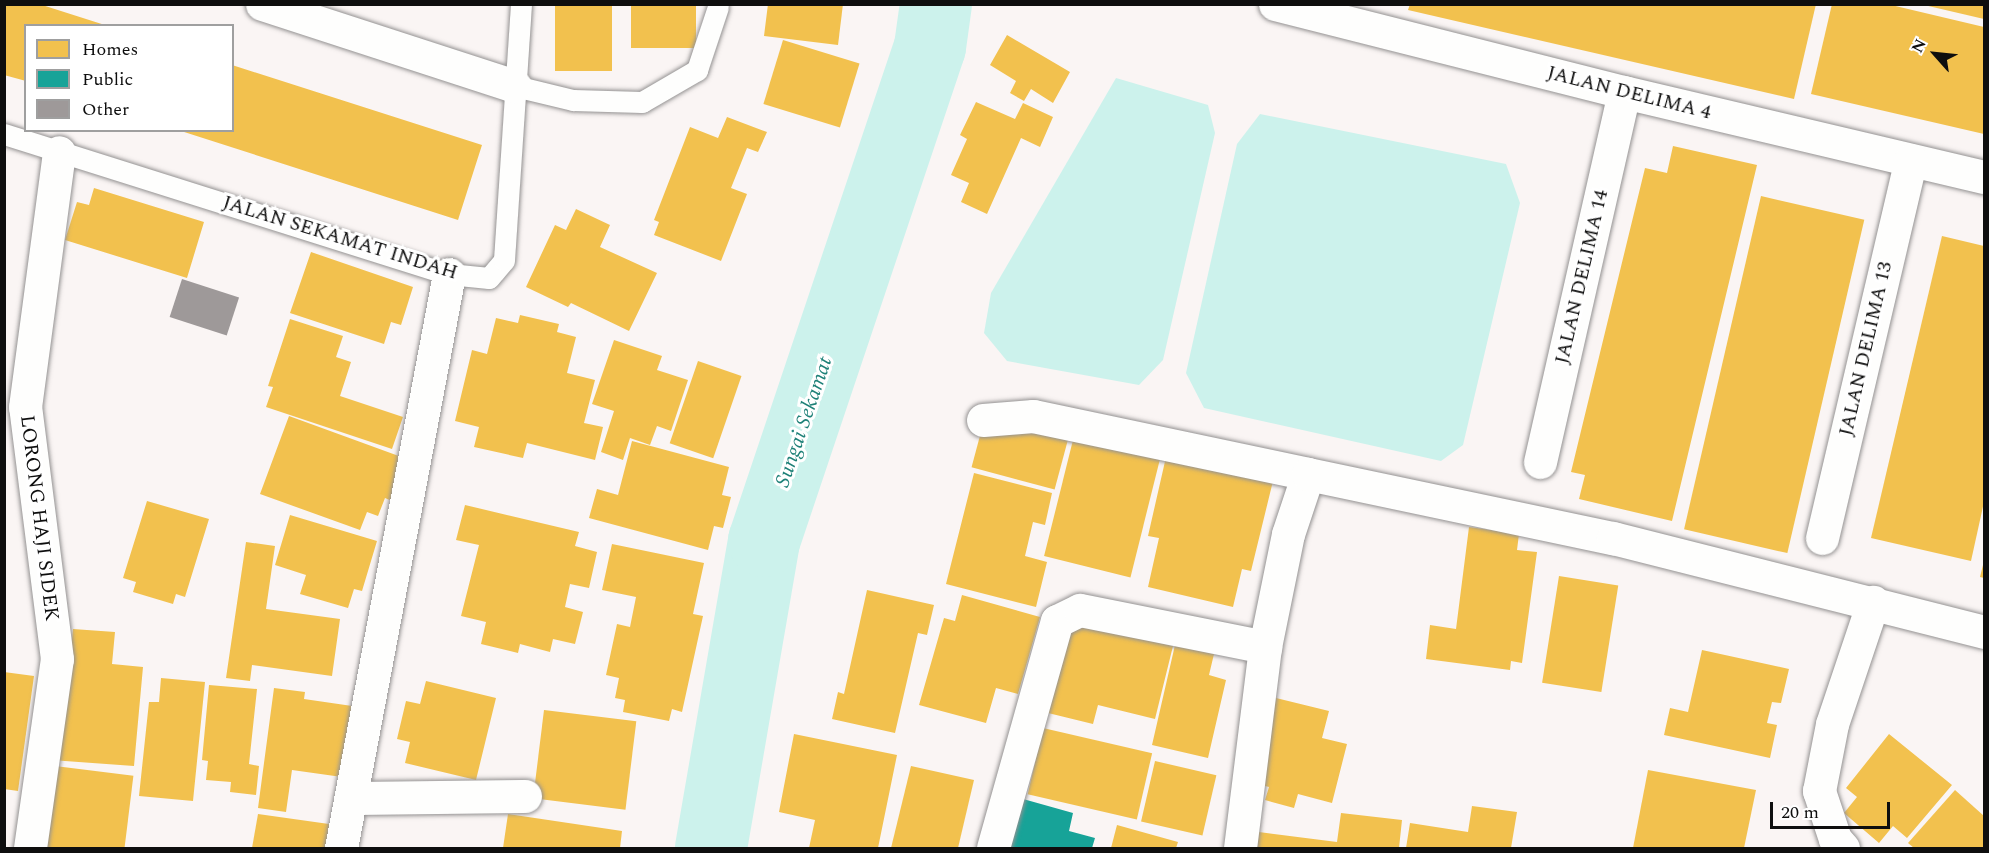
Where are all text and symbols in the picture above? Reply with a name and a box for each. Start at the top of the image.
legend [24,24,234,132]
north arrow [1905,24,1965,84]
text: N [1905,35,1933,57]
text: Homes [82,36,138,63]
street label: JALAN DELIMA 4 [1545,61,1713,125]
text: Public [82,66,133,93]
text: Other [82,96,129,123]
street label: JALAN DELIMA 14 [1550,187,1614,367]
street label: JALAN SEKAMAT INDAH [220,191,460,285]
street label: JALAN DELIMA 13 [1834,259,1898,439]
water label: Sungai Sekamat [770,354,838,490]
street label: LORONG HAJI SIDEK [14,414,64,622]
scale bar [1773,790,1893,828]
text: 20 m [1781,799,1819,826]

